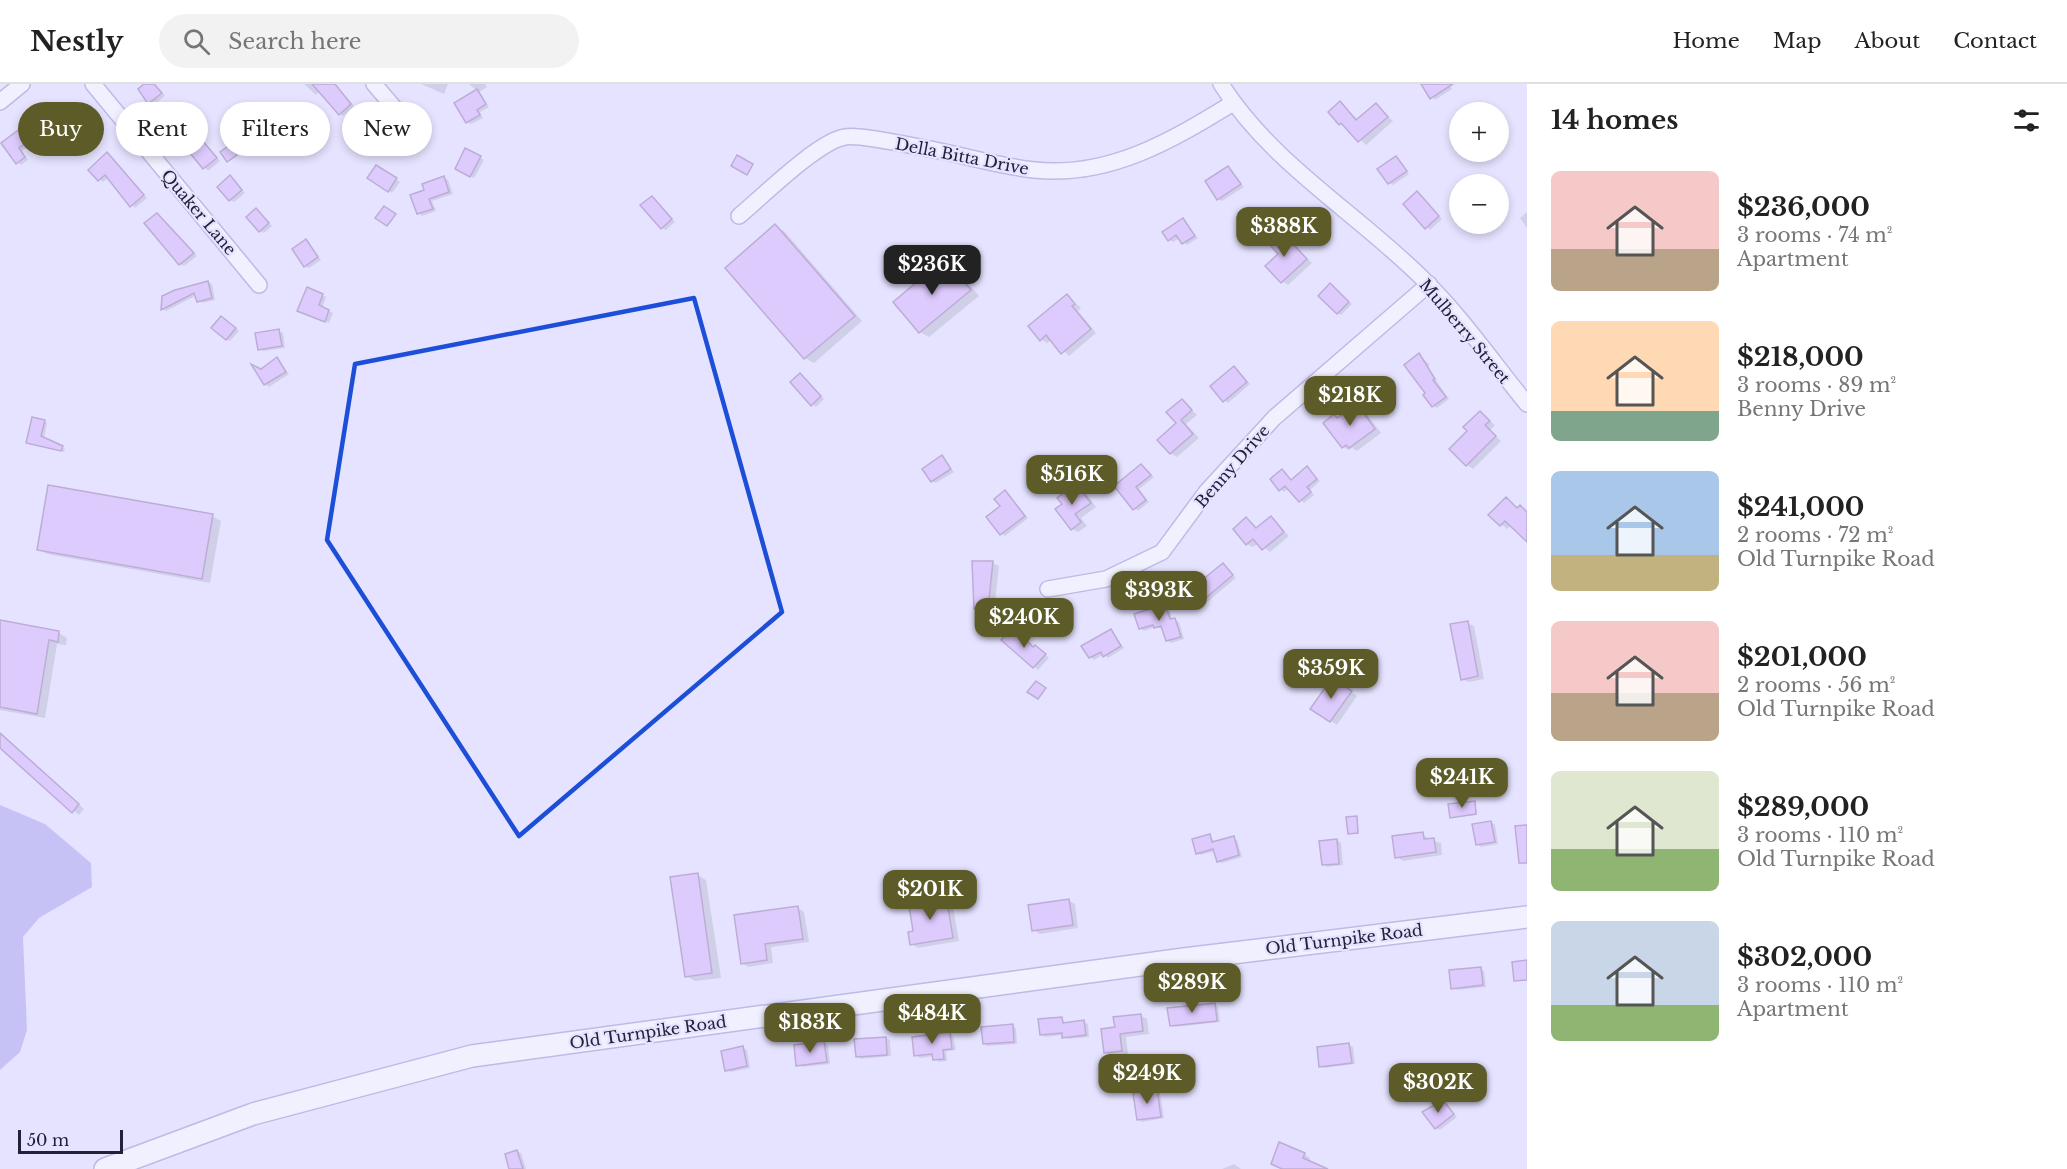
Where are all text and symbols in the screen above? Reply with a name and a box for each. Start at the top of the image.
search box [159,14,579,68]
text: Nestly [30,24,123,59]
icon: search [180,25,213,58]
text: Search here [228,28,361,55]
text: Home [1673,28,1740,54]
text: Map [1773,28,1821,54]
text: About [1854,28,1920,54]
text: Contact [1953,28,2037,54]
chip: Buy [18,102,104,156]
chip: Rent [116,102,208,156]
chip: Filters [220,102,330,156]
chip: New [342,102,432,156]
map controls [1449,102,1509,234]
button: + [1449,102,1509,162]
text: 14 homes [1551,104,1678,136]
icon: filters [2010,104,2043,137]
street label: Della Bitta Drive [893,133,1031,179]
street label: Quaker Lane [157,165,241,259]
button: − [1449,174,1509,234]
text: $236,000 [1737,191,1870,223]
icon: home [1599,195,1671,267]
pin: $388K [1242,207,1326,258]
text: $388K [1250,214,1318,238]
text: 3 rooms · 74 m² [1737,223,1893,247]
pin: $236K [890,245,974,296]
text: Apartment [1737,247,1848,271]
text: $236K [898,252,966,276]
street label: Mulberry Street [1415,275,1515,387]
text: $218,000 [1737,341,1864,373]
icon: home [1599,345,1671,417]
text: 3 rooms · 89 m² [1737,373,1896,397]
pin: $218K [1308,376,1392,427]
text: $218K [1318,383,1382,407]
text: Benny Drive [1737,397,1866,421]
street label: Benny Drive [1191,420,1273,512]
pin: $516K [1030,455,1114,506]
text: $516K [1040,462,1104,486]
text: $241,000 [1737,491,1864,523]
icon: home [1599,495,1671,567]
text: 2 rooms · 72 m² [1737,523,1894,547]
text: Old Turnpike Road [1737,547,1935,571]
pin: $393K [1117,571,1201,622]
text: $393K [1125,578,1193,602]
pin: $240K [982,598,1066,649]
text: $240K [989,605,1059,629]
text: $201,000 [1737,641,1867,673]
icon: home [1599,645,1671,717]
pin: $359K [1289,649,1373,700]
text: $359K [1297,656,1365,680]
text: 2 rooms · 56 m² [1737,673,1895,697]
text: Old Turnpike Road [1737,697,1935,721]
pin: $241K [1420,758,1504,809]
text: $241K [1430,765,1494,789]
text: $289,000 [1737,791,1869,823]
icon: home [1599,795,1671,867]
text: 3 rooms · 110 m² [1737,823,1903,847]
text: Old Turnpike Road [1737,847,1935,871]
pin: $201K [888,870,972,921]
text: $201K [897,877,963,901]
street label: Old Turnpike Road [1264,919,1424,959]
text: $302,000 [1737,941,1872,973]
icon: home [1599,945,1671,1017]
pin: $289K [1150,963,1234,1014]
text: $289K [1158,970,1226,994]
text: 3 rooms · 110 m² [1737,973,1903,997]
pin: $484K [890,994,974,1045]
text: Apartment [1737,997,1848,1021]
text: $484K [898,1001,966,1025]
pin: $183K [768,1003,852,1054]
text: $183K [778,1010,842,1034]
street label: Old Turnpike Road [568,1011,728,1053]
pin: $249K [1105,1054,1189,1105]
text: $249K [1112,1061,1182,1085]
pin: $302K [1396,1063,1480,1114]
text: $302K [1403,1070,1473,1094]
scale bar [18,1127,123,1154]
text: 50 m [27,1130,69,1150]

